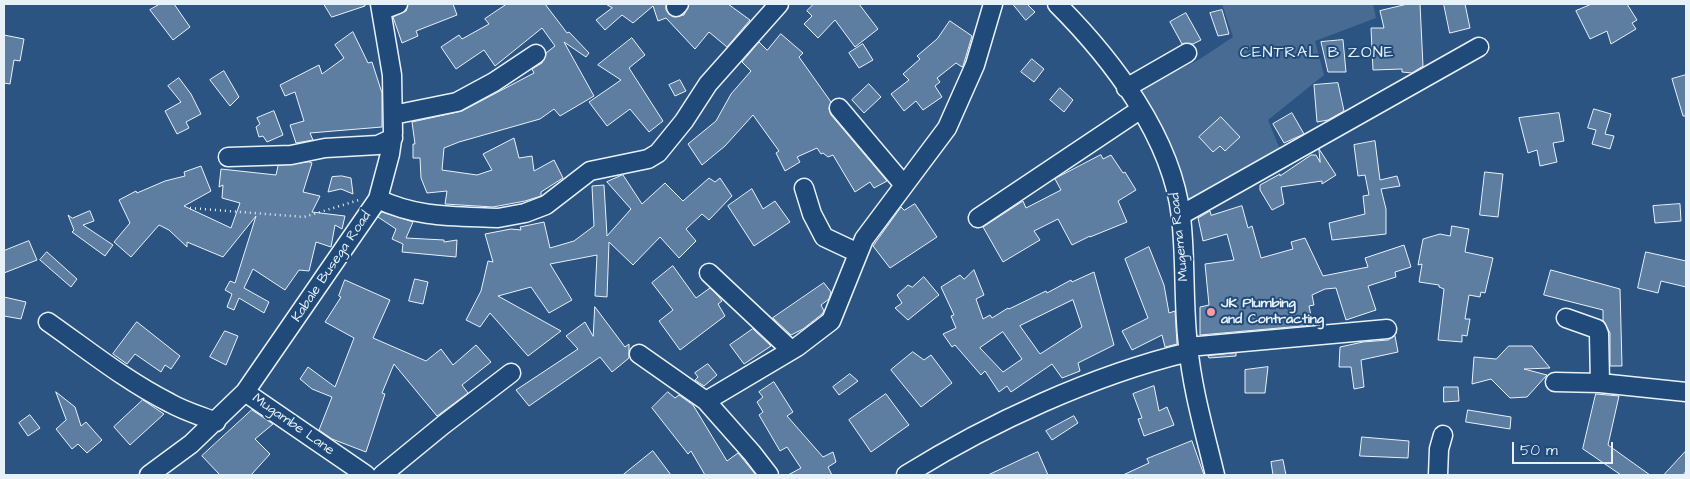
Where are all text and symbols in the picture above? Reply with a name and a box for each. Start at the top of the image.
district label: CENTRAL B ZONE [1238,44,1396,64]
street label: Mugema Road [1167,192,1193,282]
street label: Kabale Busega Road [289,209,375,325]
place label: JK Plumbing and Contracting [1221,296,1324,328]
marker: JK Plumbing and Contracting [1205,306,1217,318]
street label: Mugambe Lane [249,390,337,460]
scale bar [1515,432,1616,464]
text: 50 m [1520,440,1558,461]

